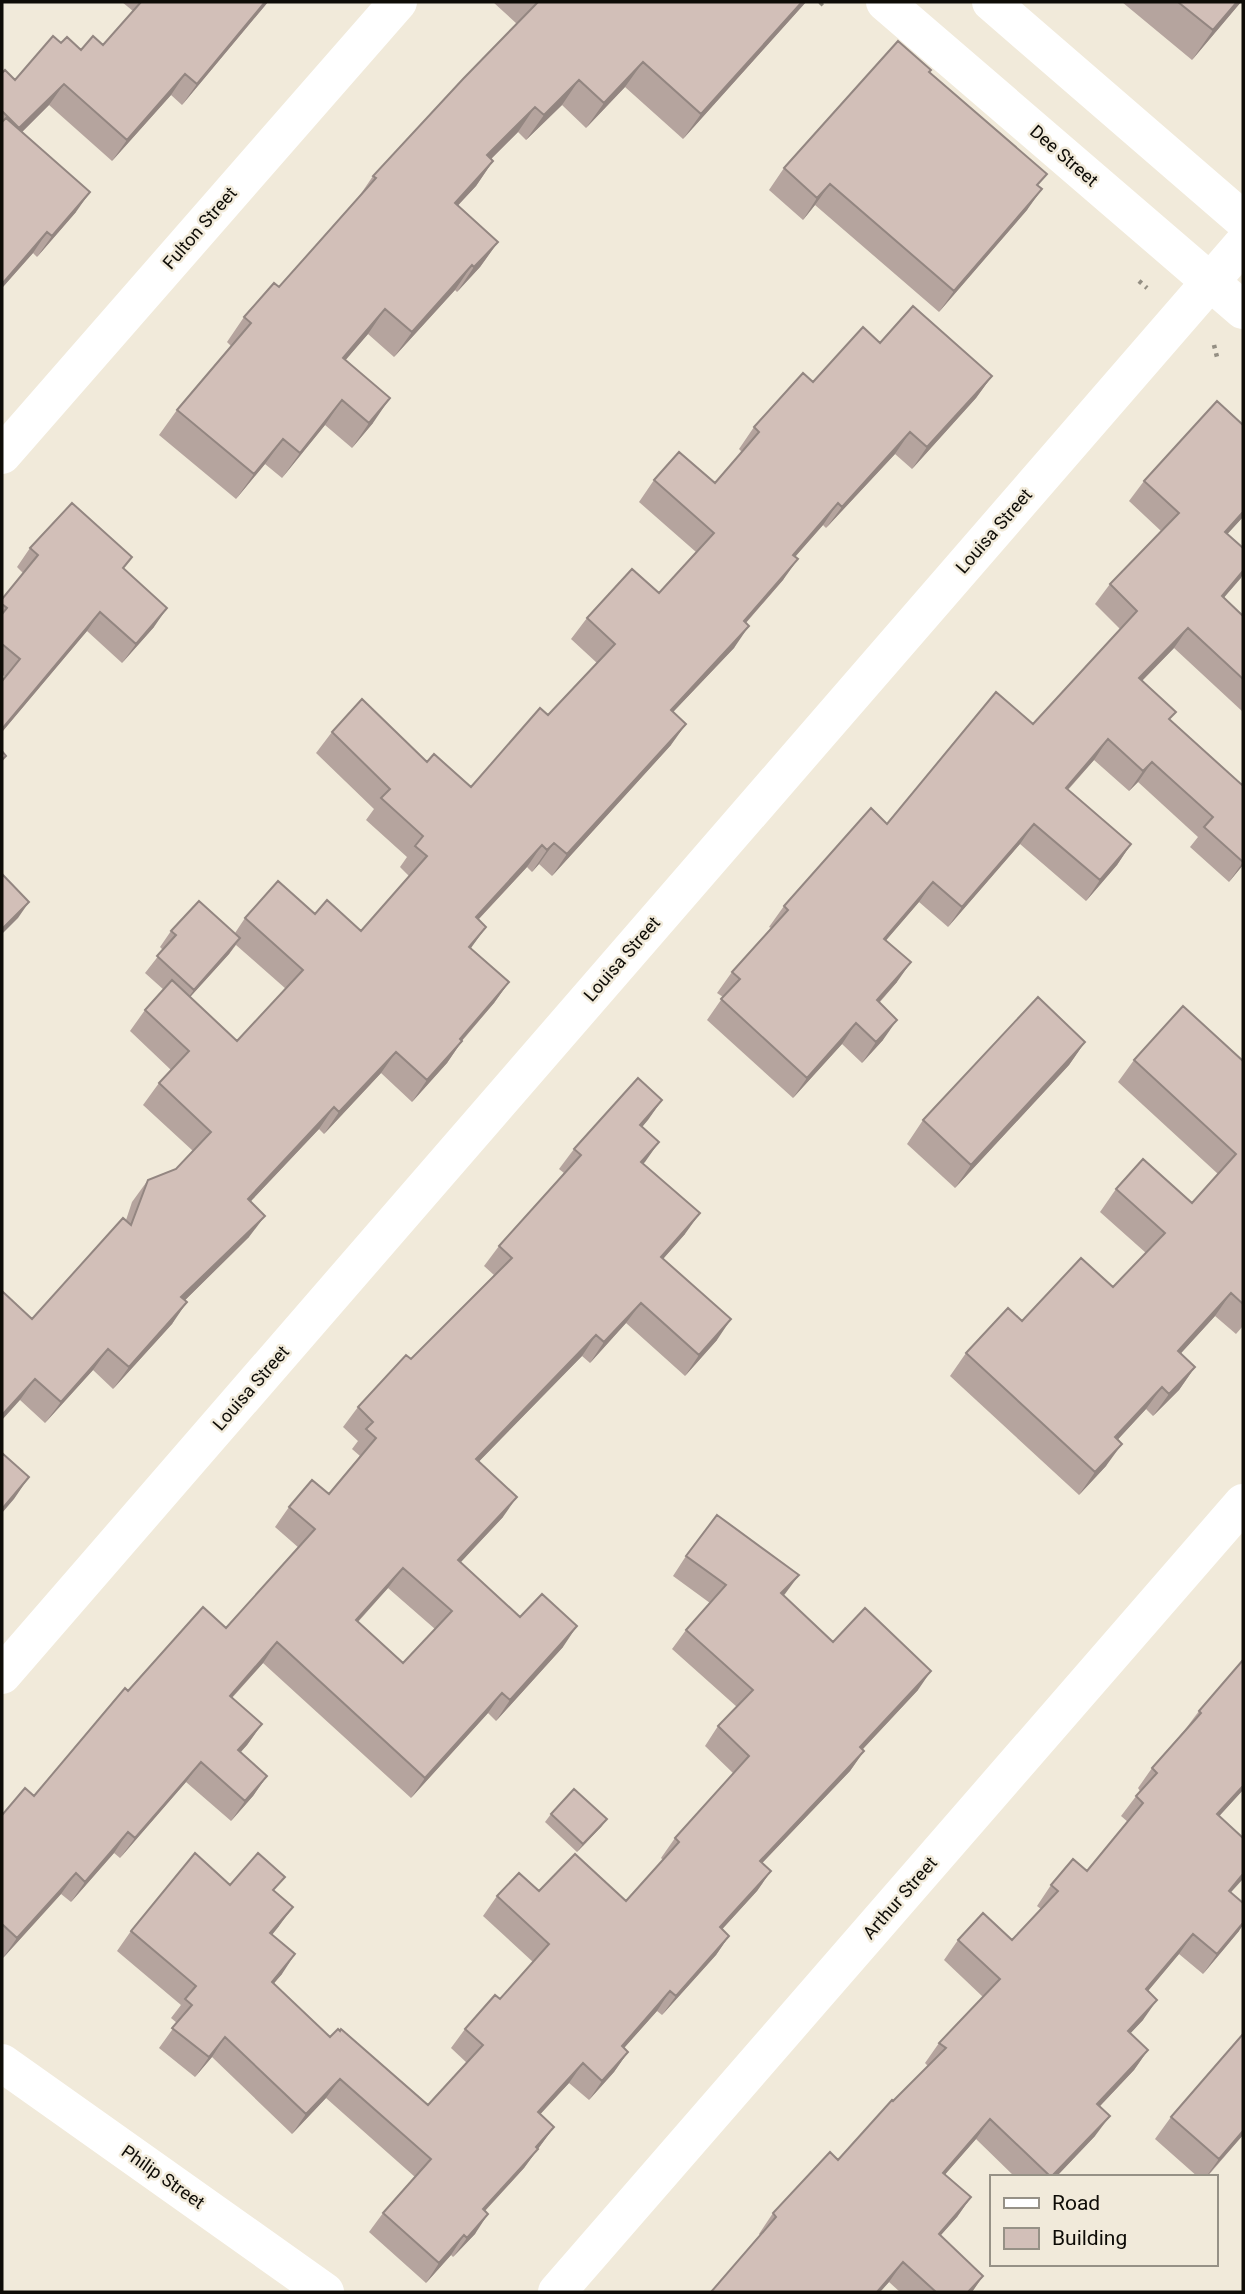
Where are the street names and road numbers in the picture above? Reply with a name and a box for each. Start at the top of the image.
street label: Dee Street [1026,121,1103,191]
street label: Fulton Street [158,182,241,273]
street label: Louisa Street [951,484,1036,577]
street label: Louisa Street [579,912,664,1005]
street label: Louisa Street [208,1341,293,1434]
street label: Arthur Street [858,1852,941,1943]
street label: Philip Street [118,2140,209,2213]

